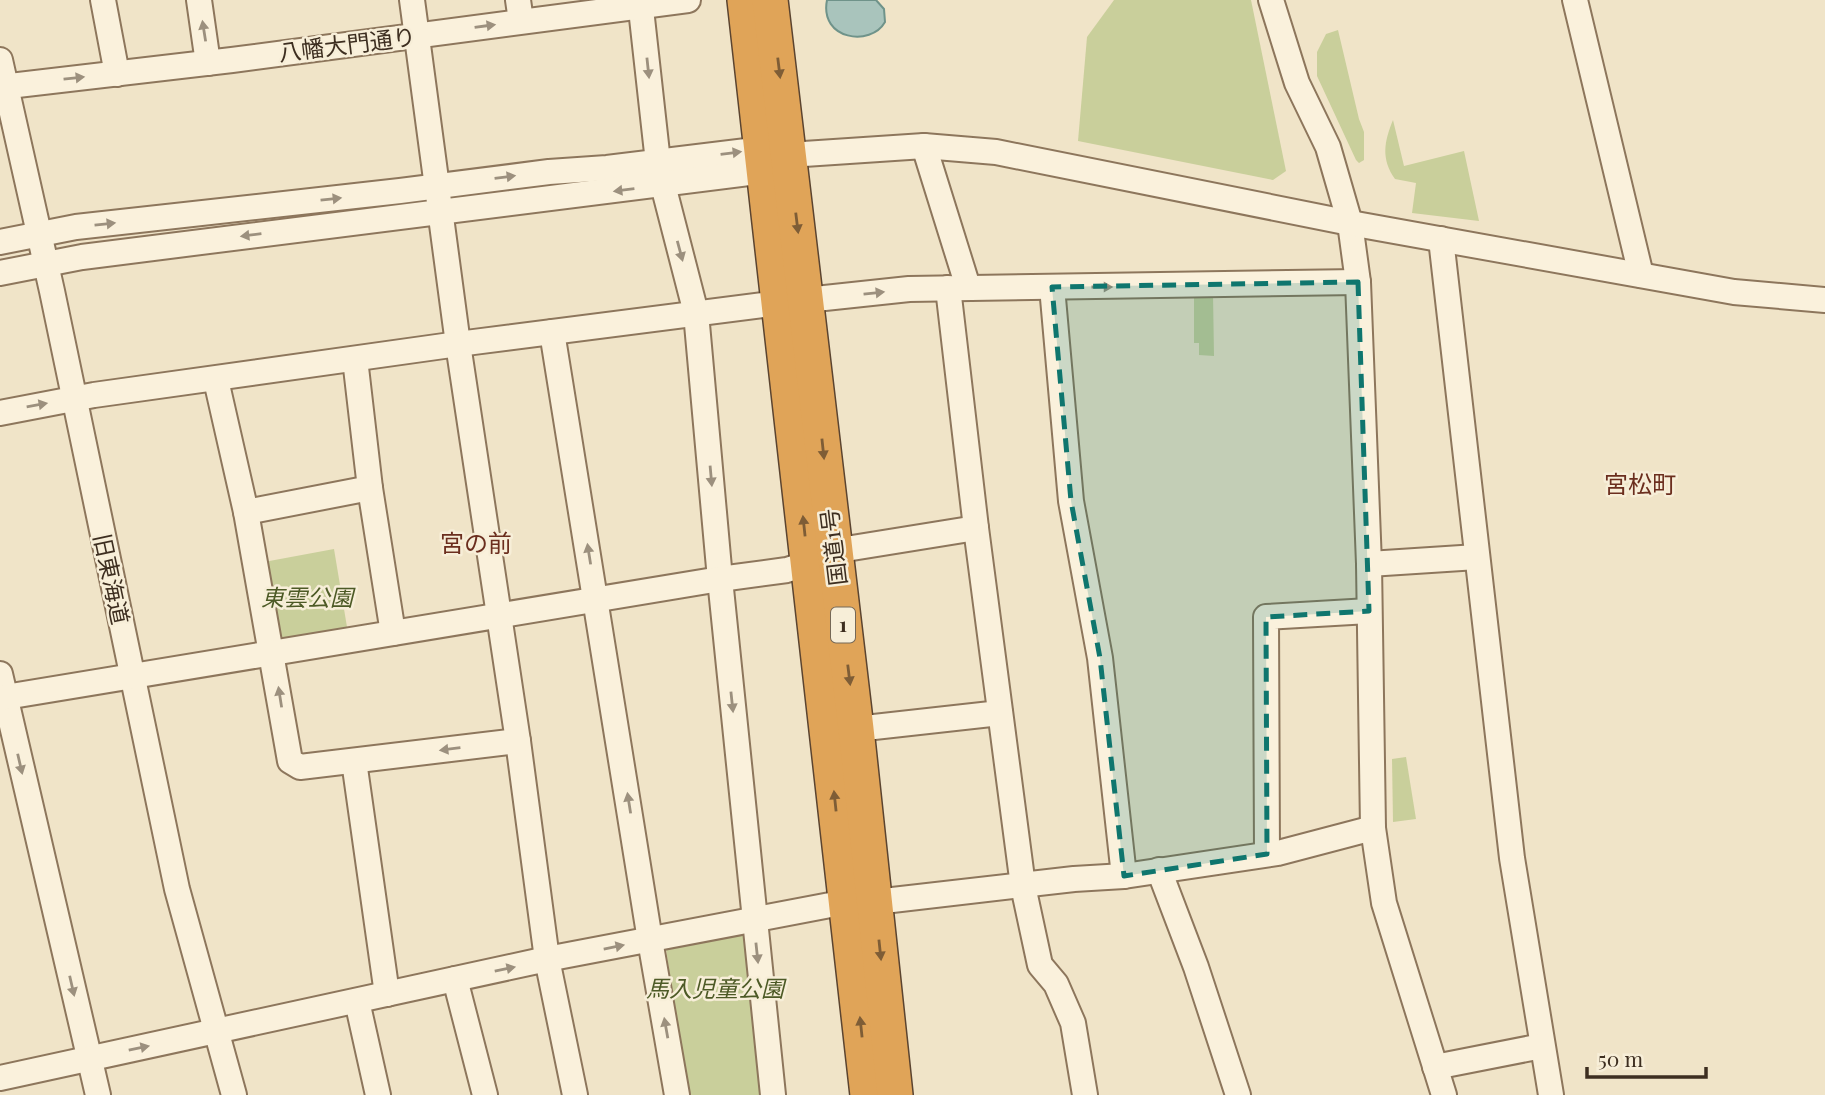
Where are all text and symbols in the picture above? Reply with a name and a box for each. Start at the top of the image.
one-way arrow [198,20,209,42]
street label: 八幡大門通り [276,20,417,67]
one-way arrow [474,21,496,32]
one-way arrow [643,57,654,79]
one-way arrow [773,57,784,79]
one-way arrow [63,73,85,84]
one-way arrow [720,147,742,158]
one-way arrow [494,172,516,183]
one-way arrow [613,184,635,195]
one-way arrow [320,193,342,204]
one-way arrow [792,212,803,234]
one-way arrow [94,219,116,230]
one-way arrow [240,230,262,241]
one-way arrow [675,240,686,262]
one-way arrow [1091,281,1113,293]
one-way arrow [863,287,885,298]
one-way arrow [26,400,48,411]
one-way arrow [818,438,829,460]
one-way arrow [706,465,717,487]
district label: 宮松町 [1604,467,1676,499]
street label: 国道1号 [812,507,853,588]
one-way arrow [798,515,809,537]
district label: 宮の前 [440,526,512,558]
street label: 旧東海道 [88,530,137,627]
one-way arrow [583,543,594,565]
park label: 東雲公園 [261,581,356,612]
road number: 1 [831,608,855,642]
one-way arrow [844,664,855,686]
one-way arrow [274,686,285,708]
one-way arrow [727,692,738,714]
one-way arrow [439,744,461,755]
one-way arrow [15,753,26,775]
one-way arrow [829,790,840,812]
one-way arrow [623,792,634,814]
one-way arrow [875,939,886,961]
one-way arrow [603,941,625,952]
one-way arrow [752,942,763,964]
one-way arrow [494,963,516,974]
park label: 馬入児童公園 [646,972,787,1003]
one-way arrow [66,975,77,997]
one-way arrow [855,1016,866,1038]
one-way arrow [660,1017,671,1039]
scale bar [1587,1036,1706,1080]
one-way arrow [128,1042,150,1053]
text: 50 m [1598,1044,1644,1072]

